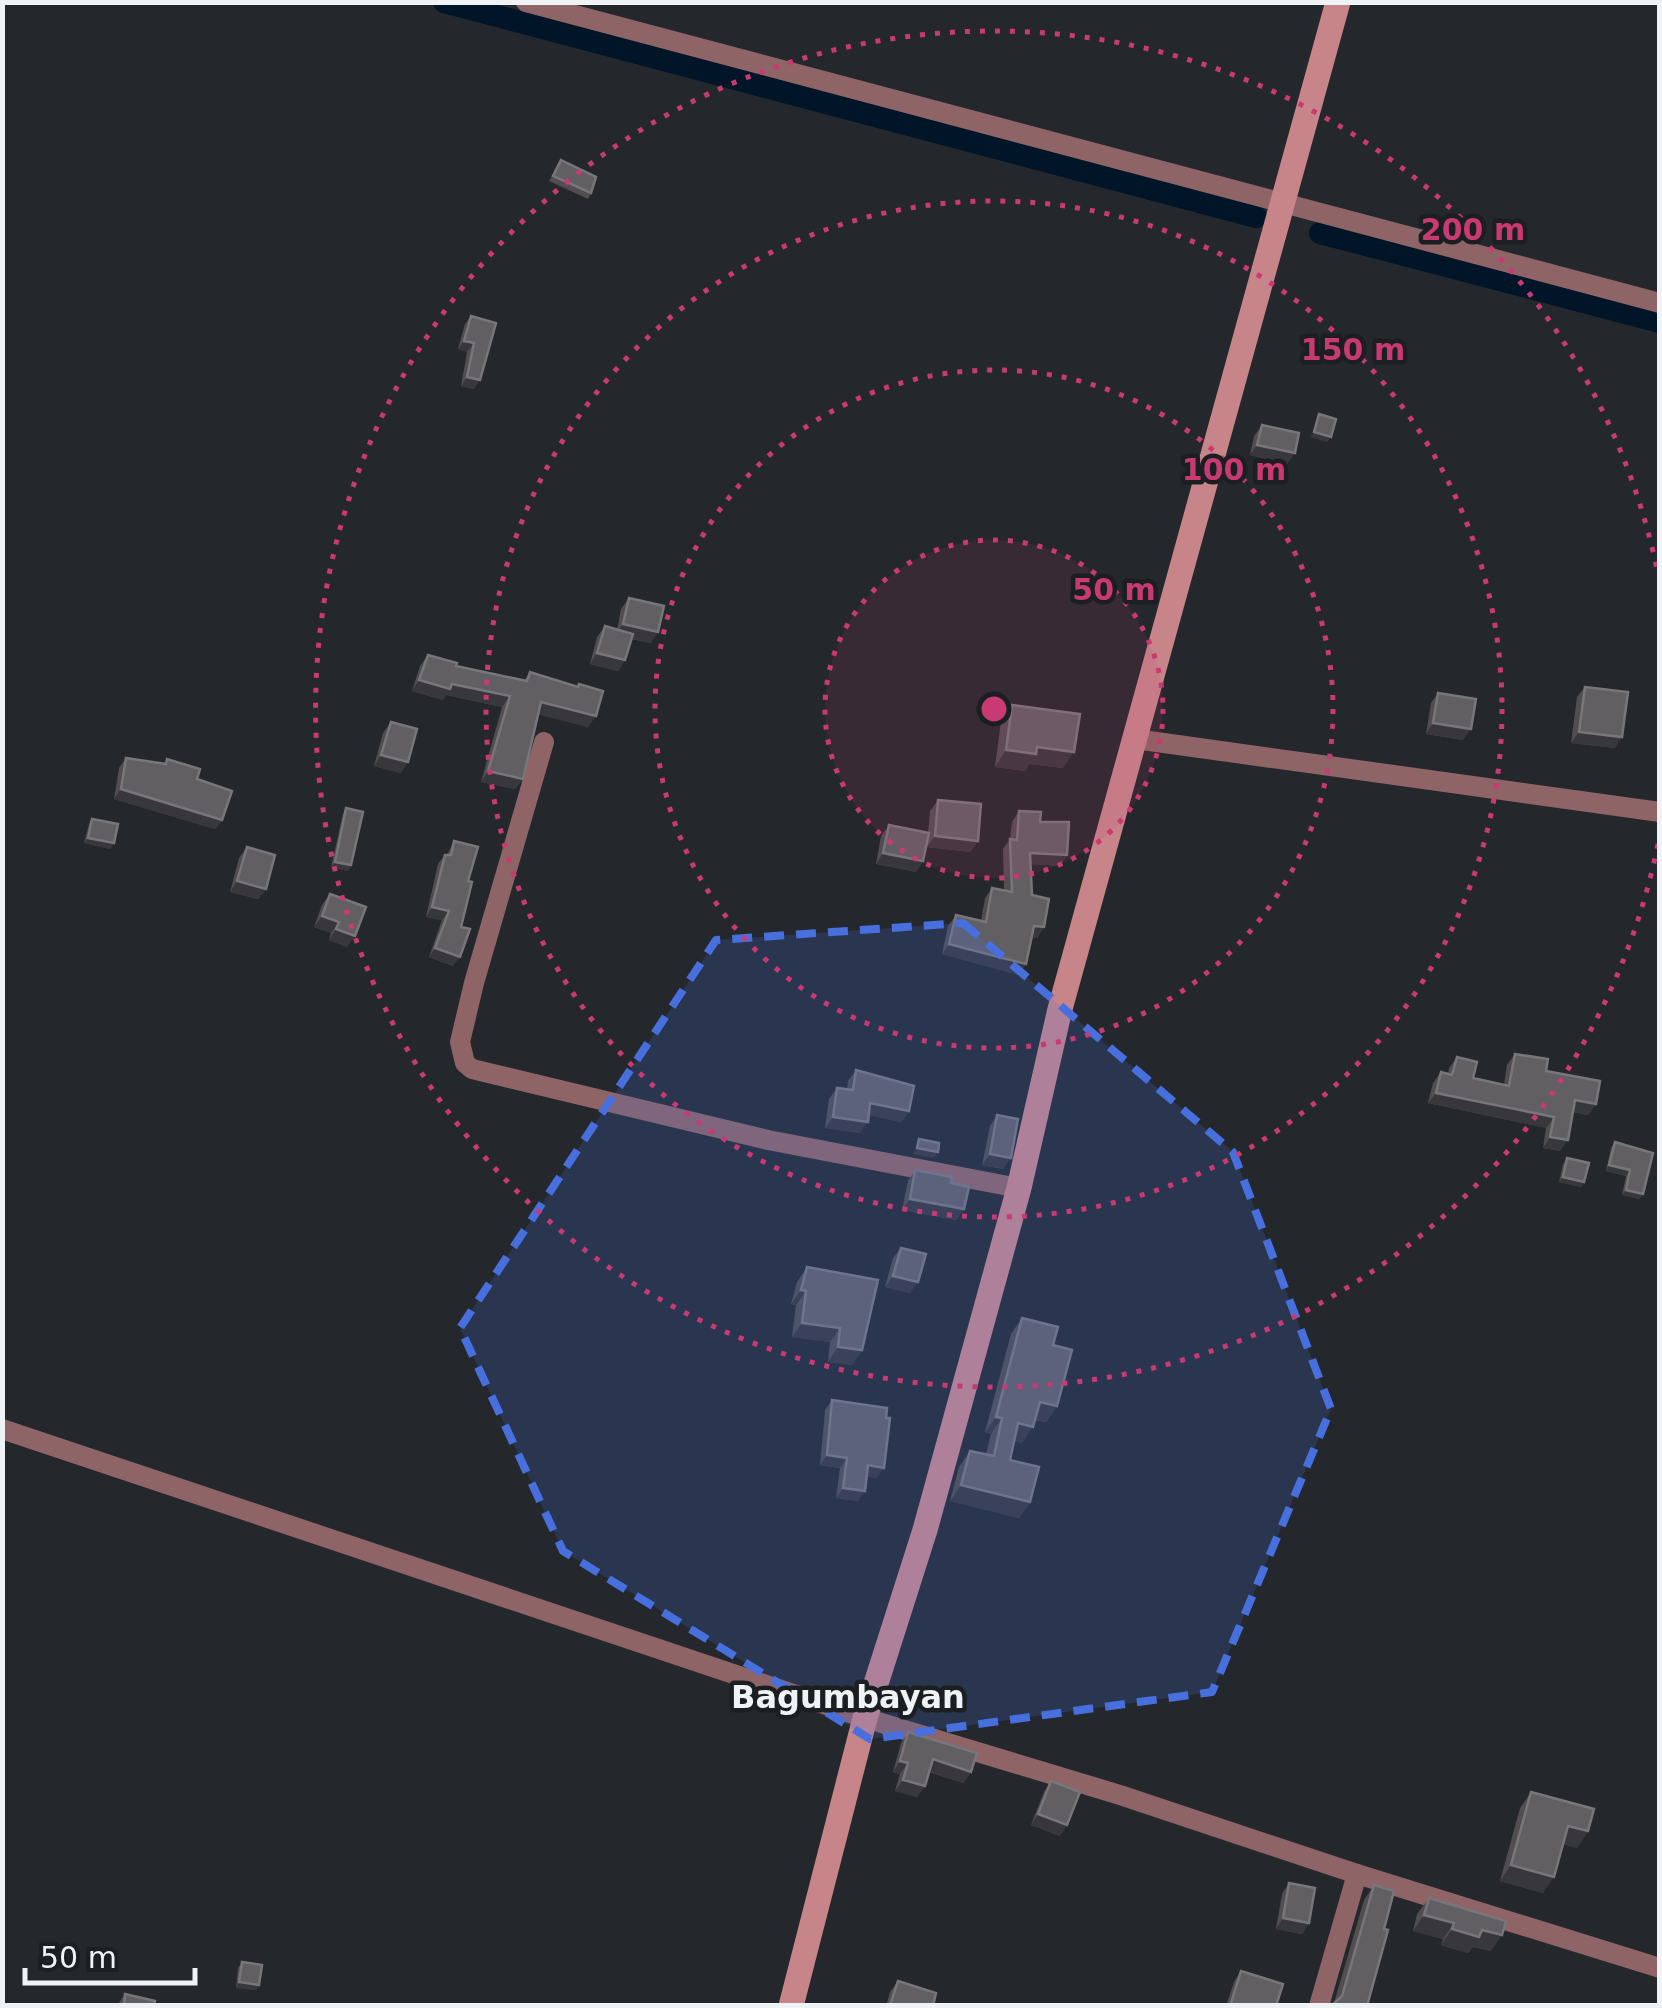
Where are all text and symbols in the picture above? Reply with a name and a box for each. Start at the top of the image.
text: 200 m [1421,212,1525,247]
text: 150 m [1301,332,1405,367]
text: 100 m [1182,452,1286,487]
text: 50 m [1072,572,1156,607]
centre of rings [976,691,1012,727]
district label: Bagumbayan [731,1678,965,1716]
scale bar [25,1923,195,1985]
text: 50 m [40,1940,117,1975]

